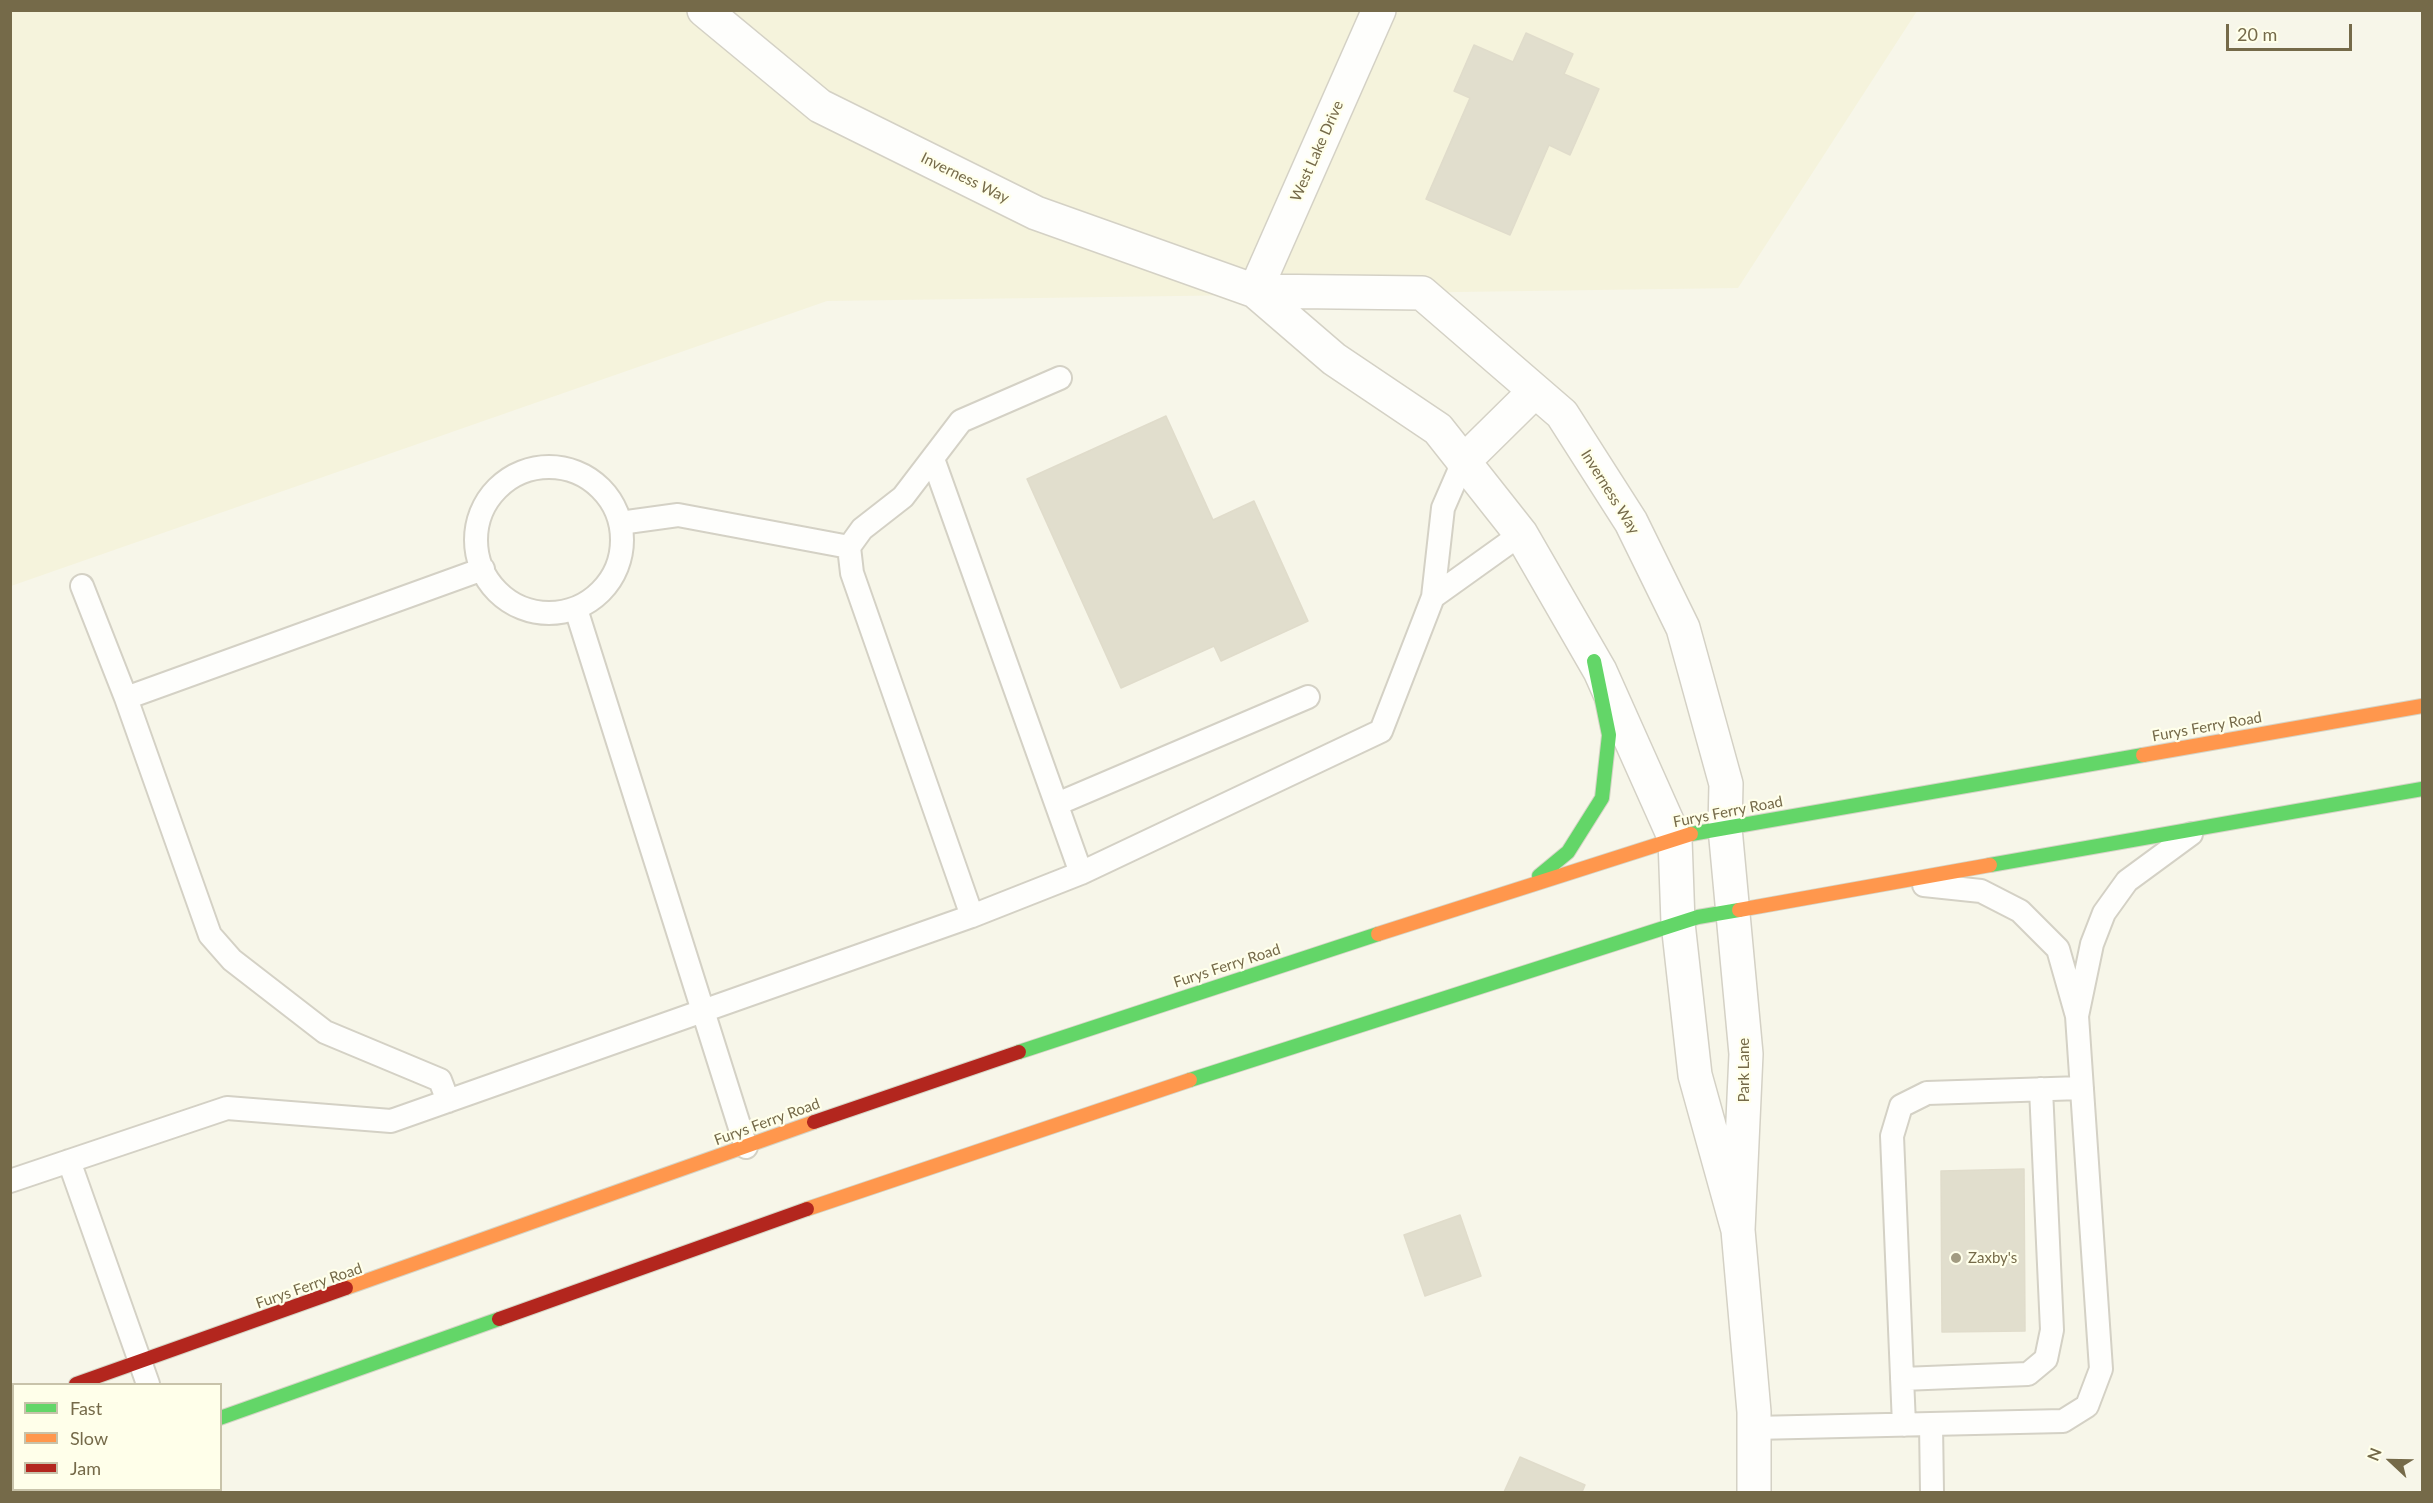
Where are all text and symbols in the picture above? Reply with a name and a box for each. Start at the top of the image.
scale bar [2229,12,2355,50]
text: 20 m [2237,23,2277,45]
street label: West Lake Drive [1287,98,1347,204]
street label: Inverness Way [918,149,1012,207]
street label: Inverness Way [1577,447,1643,537]
street label: Furys Ferry Road [2151,708,2263,746]
street label: Furys Ferry Road [1672,793,1784,831]
street label: Furys Ferry Road [1171,940,1283,992]
street label: Park Lane [1735,1038,1753,1102]
street label: Furys Ferry Road [712,1095,822,1149]
place label: Zaxby's [1968,1249,2017,1267]
marker: Zaxby's [1949,1251,1963,1265]
street label: Furys Ferry Road [254,1259,364,1313]
legend [12,1383,222,1491]
text: Fast [70,1397,102,1419]
text: Slow [70,1427,108,1449]
north arrow [2361,1431,2421,1491]
text: N [2363,1445,2385,1463]
text: Jam [70,1457,101,1479]

